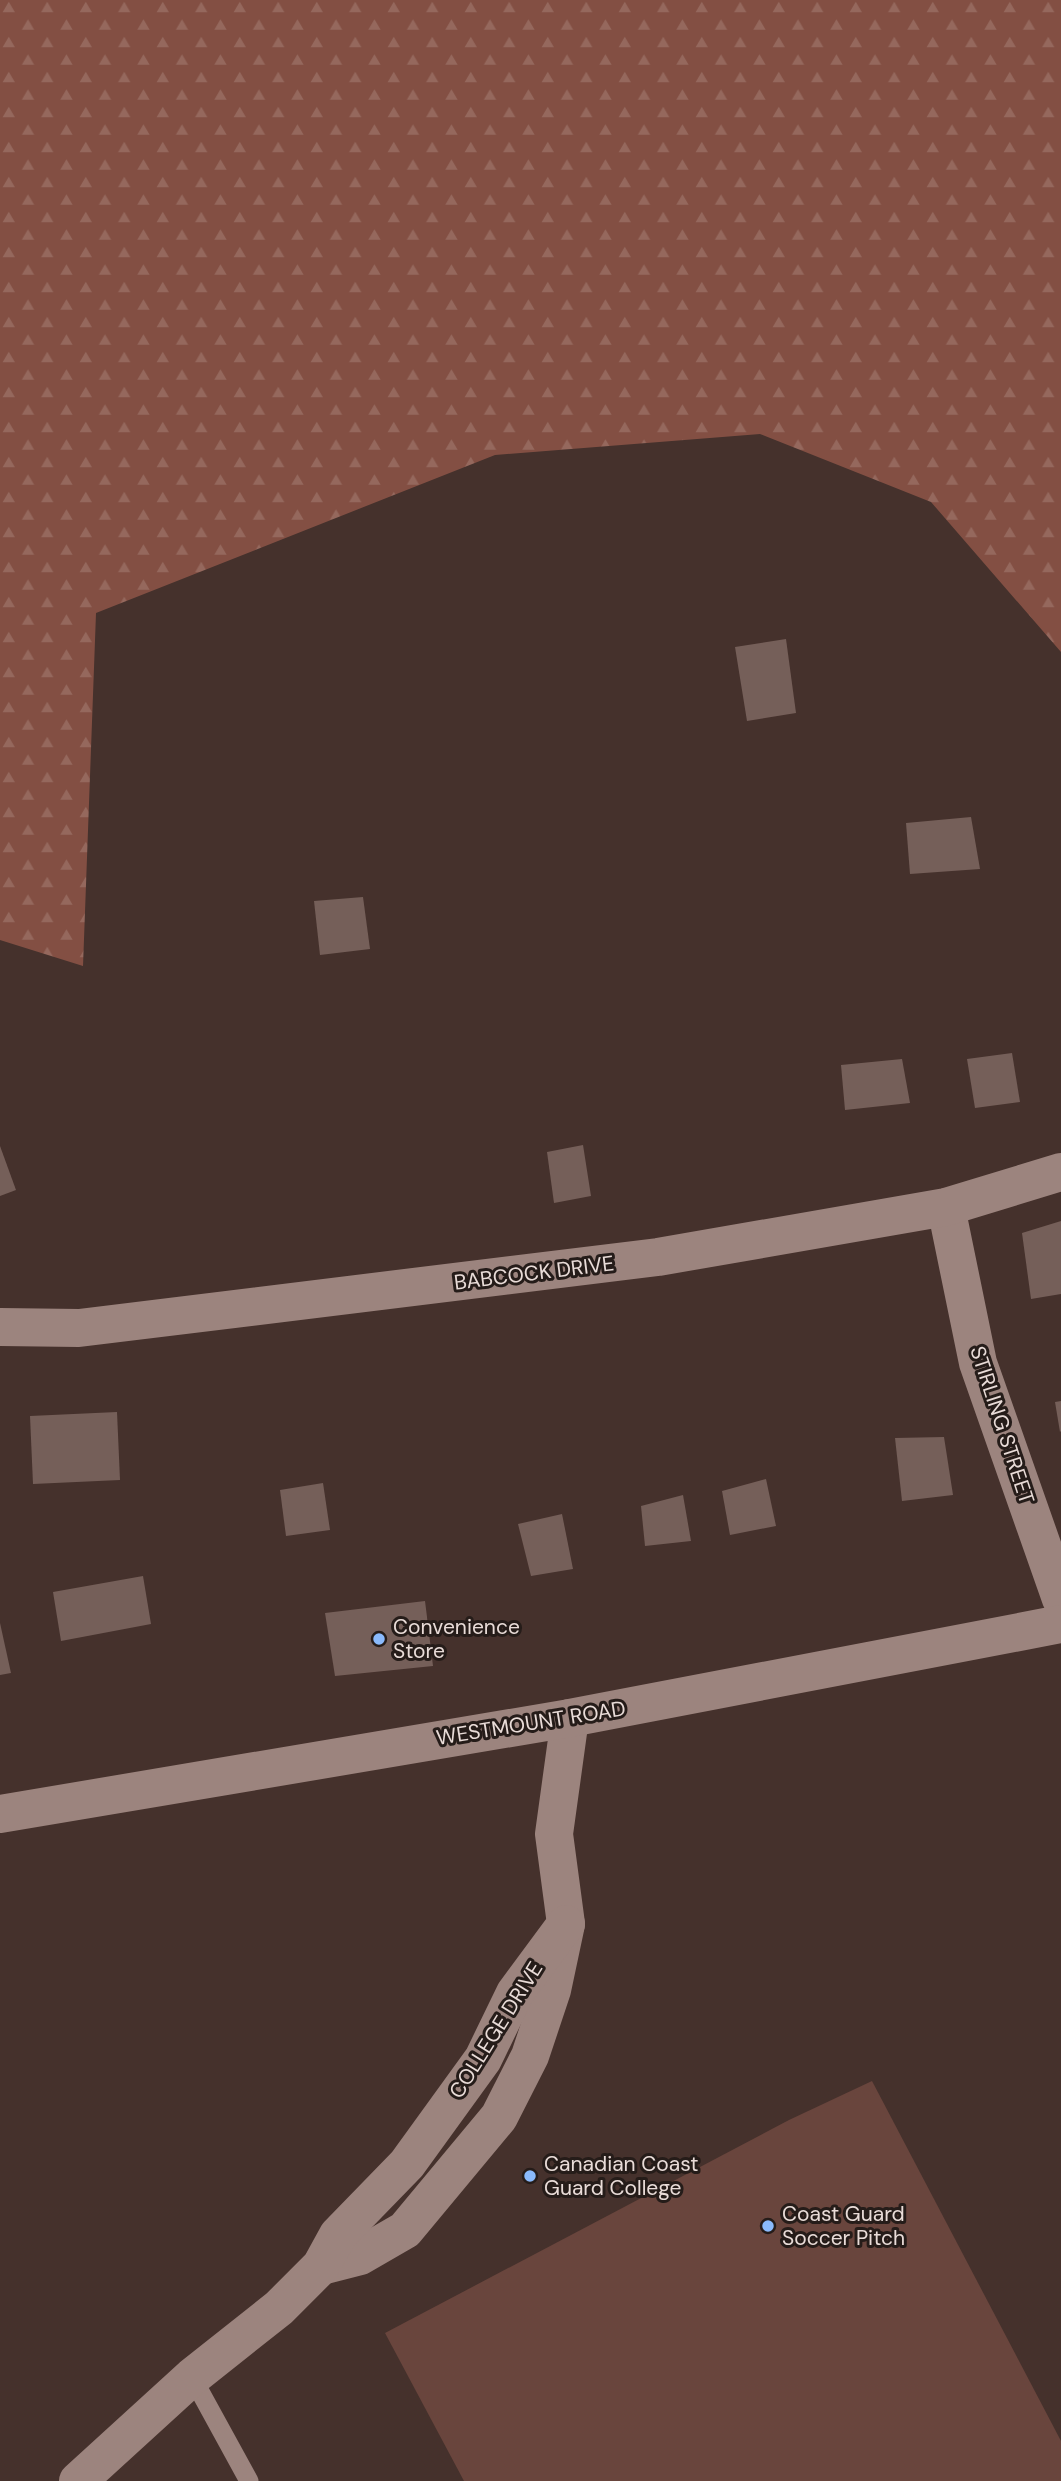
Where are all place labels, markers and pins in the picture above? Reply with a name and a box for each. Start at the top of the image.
place label: Convenience Store [393,1613,520,1665]
marker: Convenience Store [371,1631,387,1647]
place label: Canadian Coast Guard College [544,2150,698,2202]
marker: Canadian Coast Guard College [522,2168,538,2184]
place label: Coast Guard Soccer Pitch [782,2200,905,2252]
marker: Coast Guard Soccer Pitch [760,2218,776,2234]

